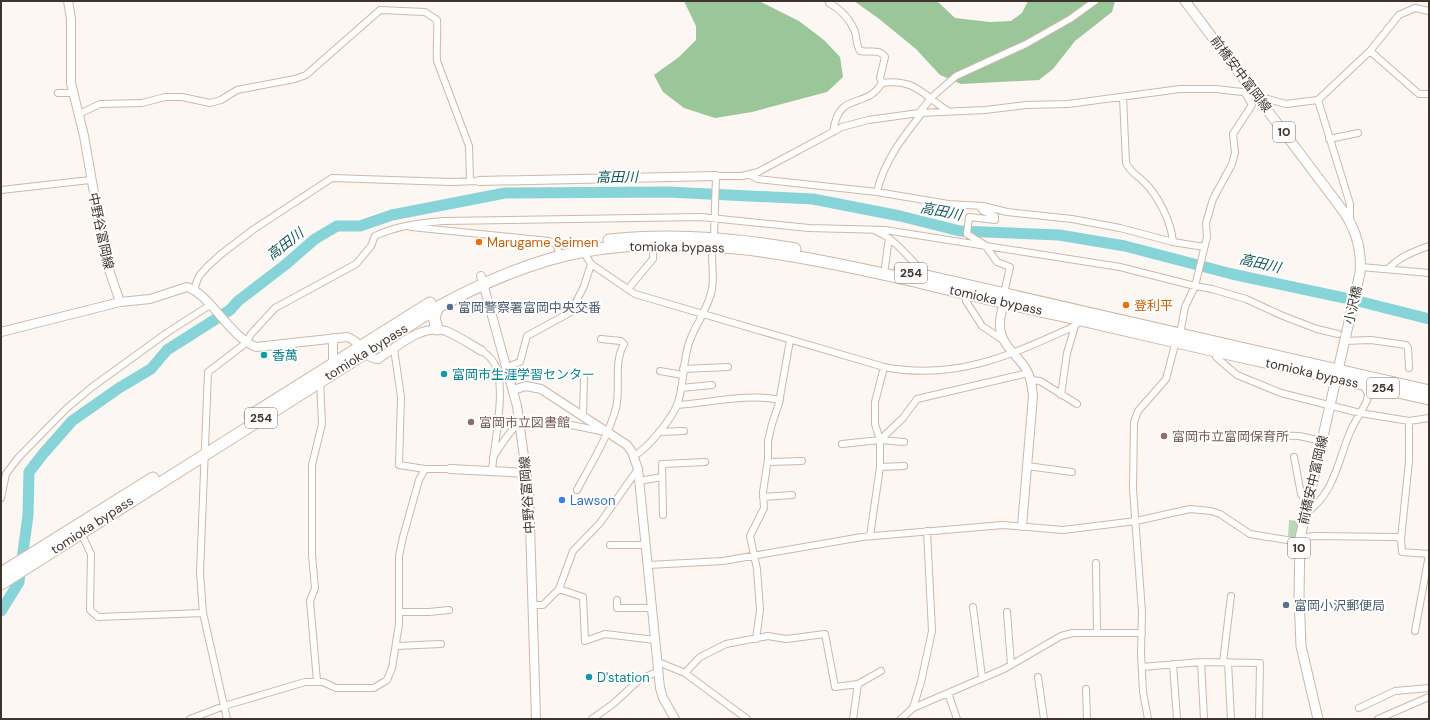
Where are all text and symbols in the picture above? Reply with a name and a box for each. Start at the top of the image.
street label: 前橋安中富岡線 [1207,33,1275,115]
road number: 10 [1273,122,1295,142]
water label: 高田川 [596,168,640,186]
street label: 中野谷富岡線 [85,191,117,271]
water label: 高田川 [919,198,965,224]
water label: 高田川 [263,223,309,264]
place label: Marugame Seimen [487,234,599,251]
marker: Marugame Seimen [474,237,484,247]
street label: tomioka bypass [629,238,725,256]
water label: 高田川 [1238,250,1284,277]
road number: 254 [895,263,927,283]
street label: tomioka bypass [948,281,1044,319]
street label: 小沢橋 [1340,284,1366,326]
place label: 登利平 [1134,297,1173,314]
place label: 富岡警察署富岡中央交番 [458,299,601,316]
marker: 登利平 [1121,300,1131,310]
marker: 富岡警察署富岡中央交番 [445,302,455,312]
street label: tomioka bypass [321,320,411,384]
place label: 香萬 [272,347,298,364]
marker: 香萬 [259,350,269,360]
street label: tomioka bypass [1264,354,1360,392]
place label: 富岡市生涯学習センター [452,366,595,383]
marker: 富岡市生涯学習センター [439,369,449,379]
road number: 254 [1367,378,1399,398]
road number: 254 [245,408,277,428]
place label: 富岡市立図書館 [479,414,570,431]
marker: 富岡市立図書館 [466,417,476,427]
place label: 富岡市立富岡保育所 [1172,428,1289,445]
marker: 富岡市立富岡保育所 [1159,431,1169,441]
street label: 前橋安中富岡線 [1294,434,1332,526]
street label: 中野谷富岡線 [516,455,538,535]
street label: tomioka bypass [47,492,137,558]
place label: Lawson [570,492,615,509]
marker: Lawson [557,495,567,505]
road number: 10 [1288,538,1310,558]
place label: 富岡小沢郵便局 [1294,597,1385,614]
marker: 富岡小沢郵便局 [1281,600,1291,610]
place label: D'station [597,669,650,686]
marker: D'station [584,672,594,682]

